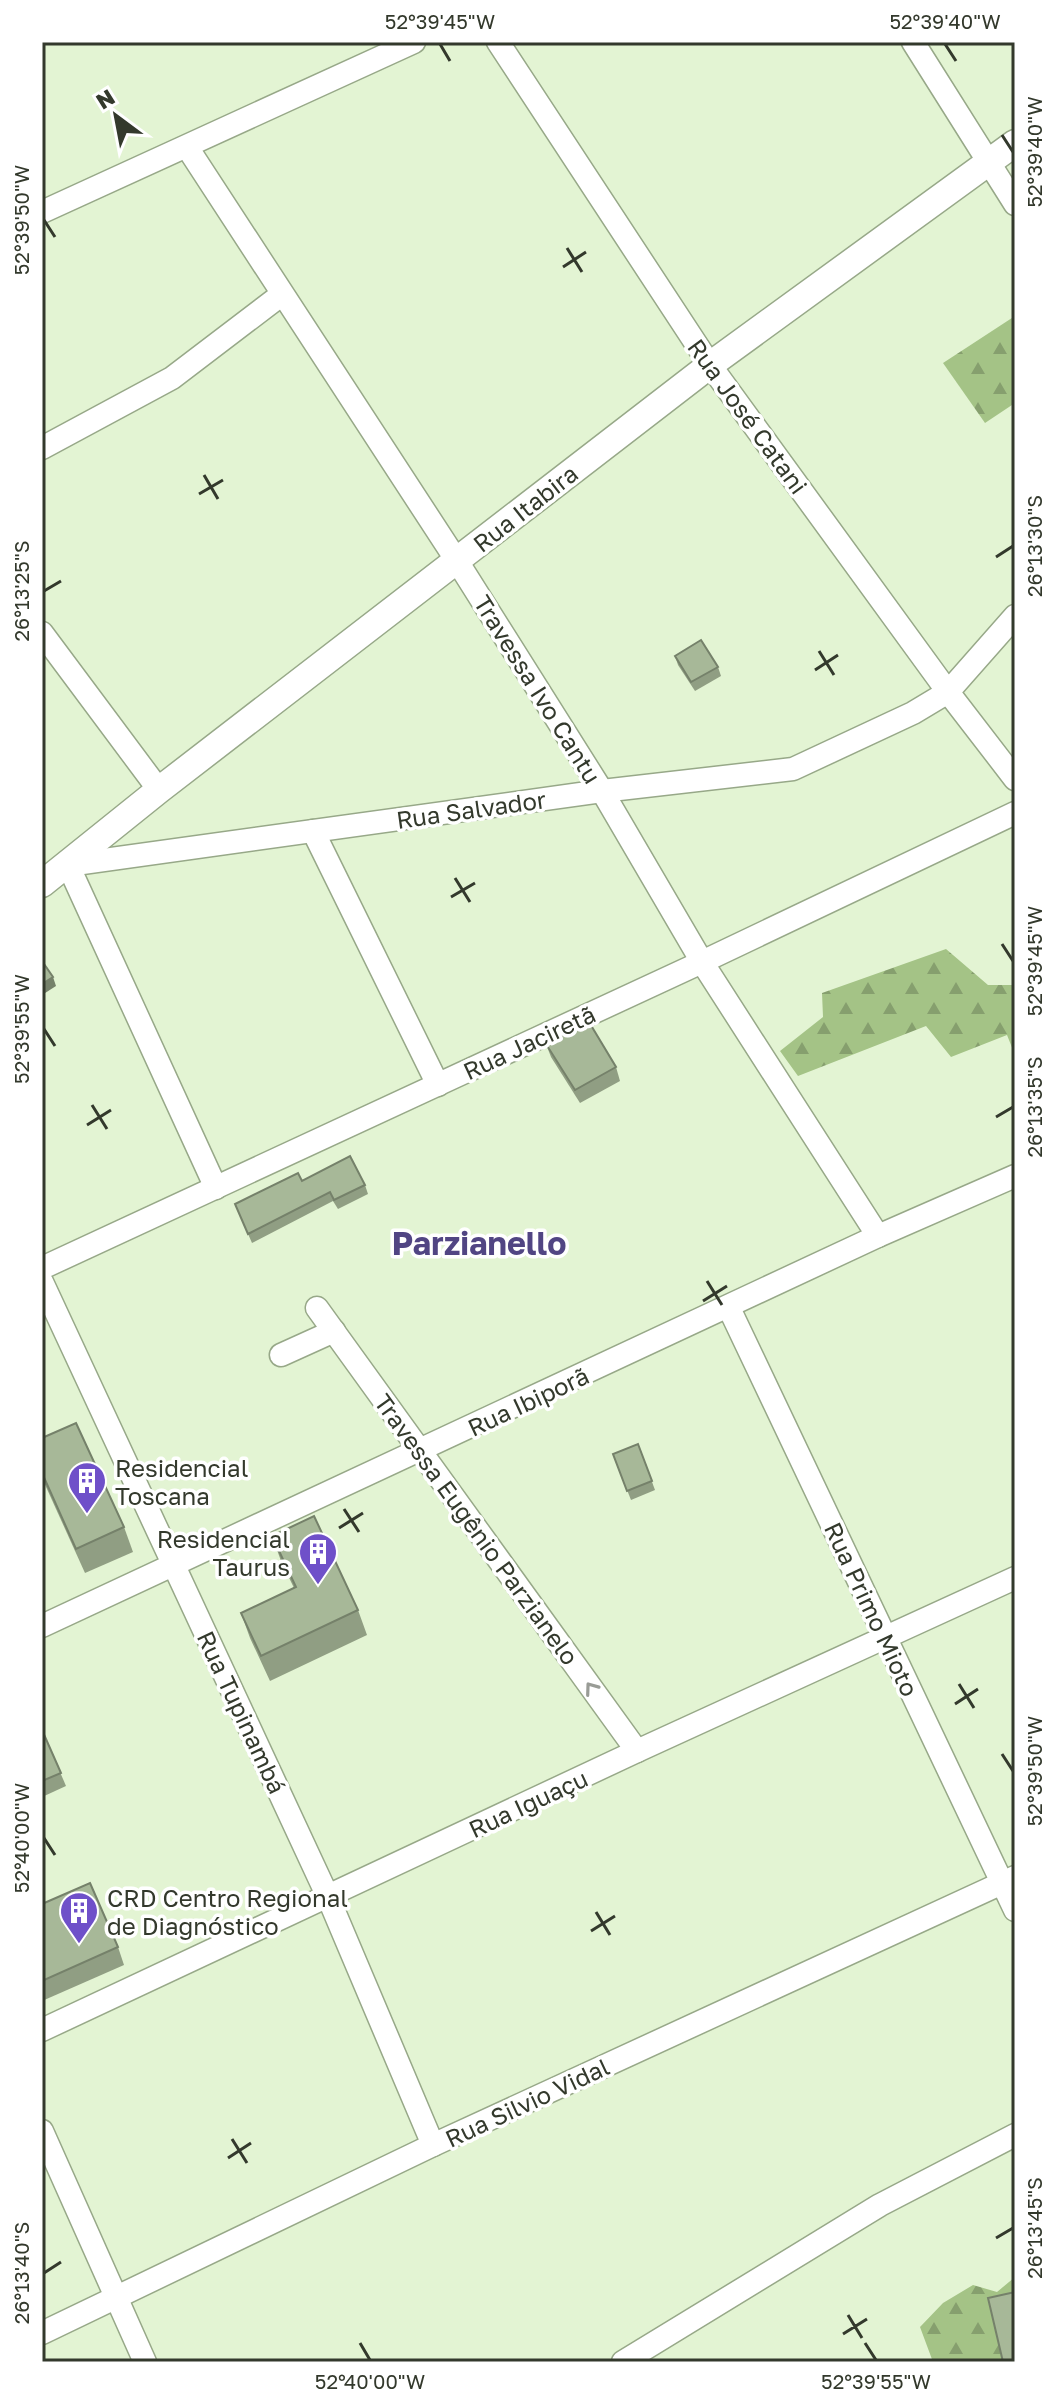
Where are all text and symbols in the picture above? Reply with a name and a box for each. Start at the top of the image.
text: 52°39'45"W [385,9,495,33]
text: 52°39'40"W [889,9,1001,33]
north arrow [76,76,156,156]
text: N [91,83,119,114]
text: 52°39'40"W [1022,96,1046,208]
text: 52°39'50"W [9,165,33,275]
street label: Rua José Catani [682,333,814,499]
street label: Rua Itabira [467,458,583,558]
text: 26°13'30"S [1022,495,1046,597]
text: 26°13'25"S [9,540,33,642]
street label: Travessa Ivo Cantu [468,590,608,788]
street label: Rua Salvador [394,784,548,834]
text: 52°39'45"W [1022,906,1046,1016]
text: 52°39'55"W [9,974,33,1084]
street label: Rua Jaciretã [458,999,600,1085]
text: 26°13'35"S [1022,1056,1046,1158]
district label: Parzianello [392,1224,566,1262]
street label: Rua Ibiporã [463,1360,593,1442]
street label: Travessa Eugênio Parzianelo [369,1388,585,1670]
place label: Residencial Toscana [115,1453,248,1510]
building icon: Residencial Toscana [66,1460,108,1515]
street label: Rua Primo Mioto [819,1517,925,1701]
place label: Residencial Taurus [157,1524,290,1581]
building icon: Residencial Taurus [297,1531,339,1586]
street label: Rua Tupinambá [192,1626,292,1798]
one-way arrow [586,1682,601,1697]
text: 52°39'50"W [1022,1716,1046,1826]
street label: Rua Iguaçu [464,1763,592,1843]
text: 52°40'00"W [9,1783,33,1893]
place label: CRD Centro Regional de Diagnóstico [107,1883,348,1940]
building icon: CRD Centro Regional de Diagnóstico [58,1890,100,1945]
street label: Rua Silvio Vidal [440,2051,614,2153]
text: 26°13'45"S [1022,2177,1046,2279]
text: 26°13'40"S [9,2222,33,2324]
text: 52°40'00"W [315,2369,425,2393]
text: 52°39'55"W [821,2369,931,2393]

